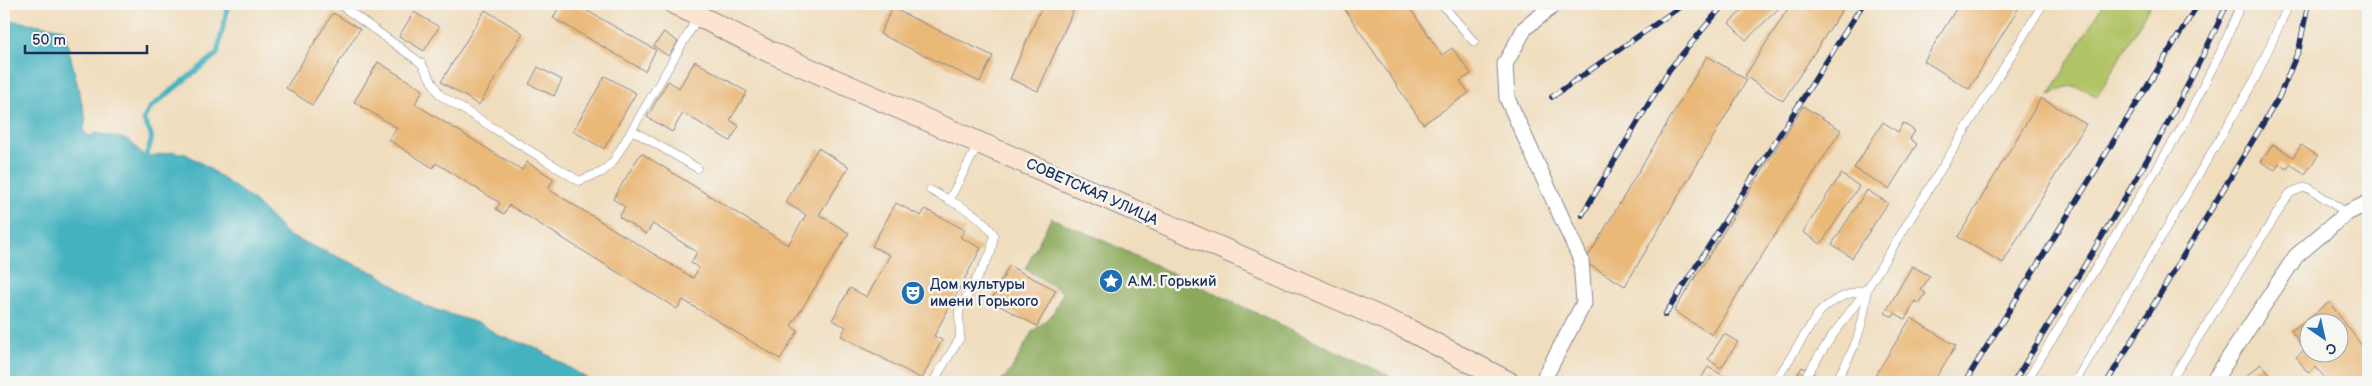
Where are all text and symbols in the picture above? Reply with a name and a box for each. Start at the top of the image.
scale bar [25,22,148,54]
text: 50 m [32,31,66,50]
street label: СОВЕТСКАЯ УЛИЦА [1023,154,1162,230]
place icon: А.М. Горький [1098,268,1124,294]
place label: А.М. Горький [1127,272,1216,291]
place label: Дом культуры имени Горького [930,275,1039,311]
theatre icon: Дом культуры имени Горького [900,280,926,306]
north arrow [2300,314,2350,364]
text: С [2322,339,2340,358]

